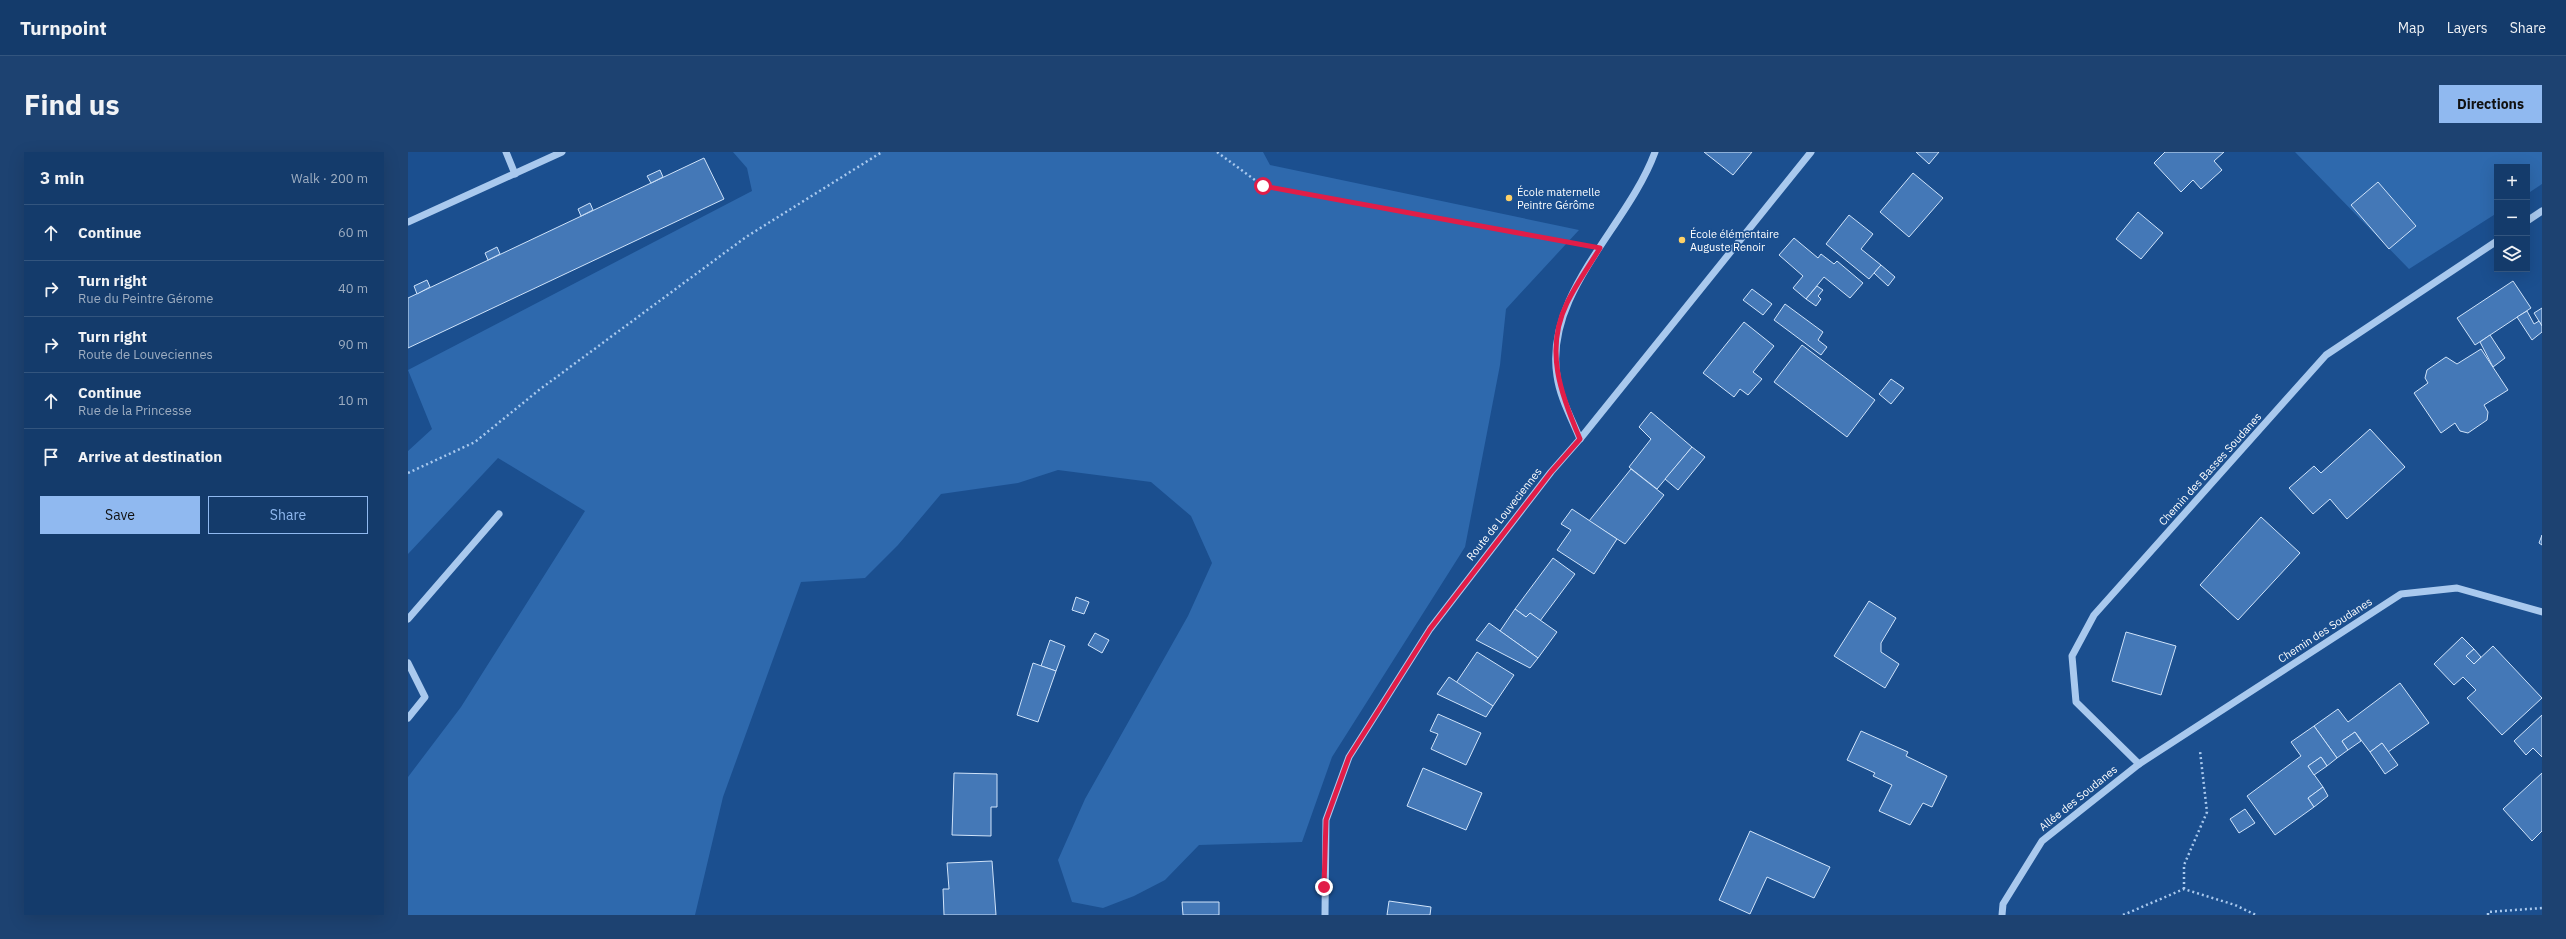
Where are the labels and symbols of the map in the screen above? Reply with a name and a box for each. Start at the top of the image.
route start [1254,177,1272,195]
place label: École maternelle Peintre Gérôme [1517,185,1600,212]
marker: École maternelle Peintre Gérôme [1504,193,1514,203]
place label: École élémentaire Auguste Renoir [1690,227,1779,254]
marker: École élémentaire Auguste Renoir [1677,235,1687,245]
street label: Chemin des Basses Soudanes [2156,410,2264,528]
street label: Route de Louveciennes [1463,465,1545,563]
street label: Chemin des Soudanes [2275,594,2375,666]
street label: Allée des Soudanes [2036,762,2120,834]
route end [1315,878,1333,896]

